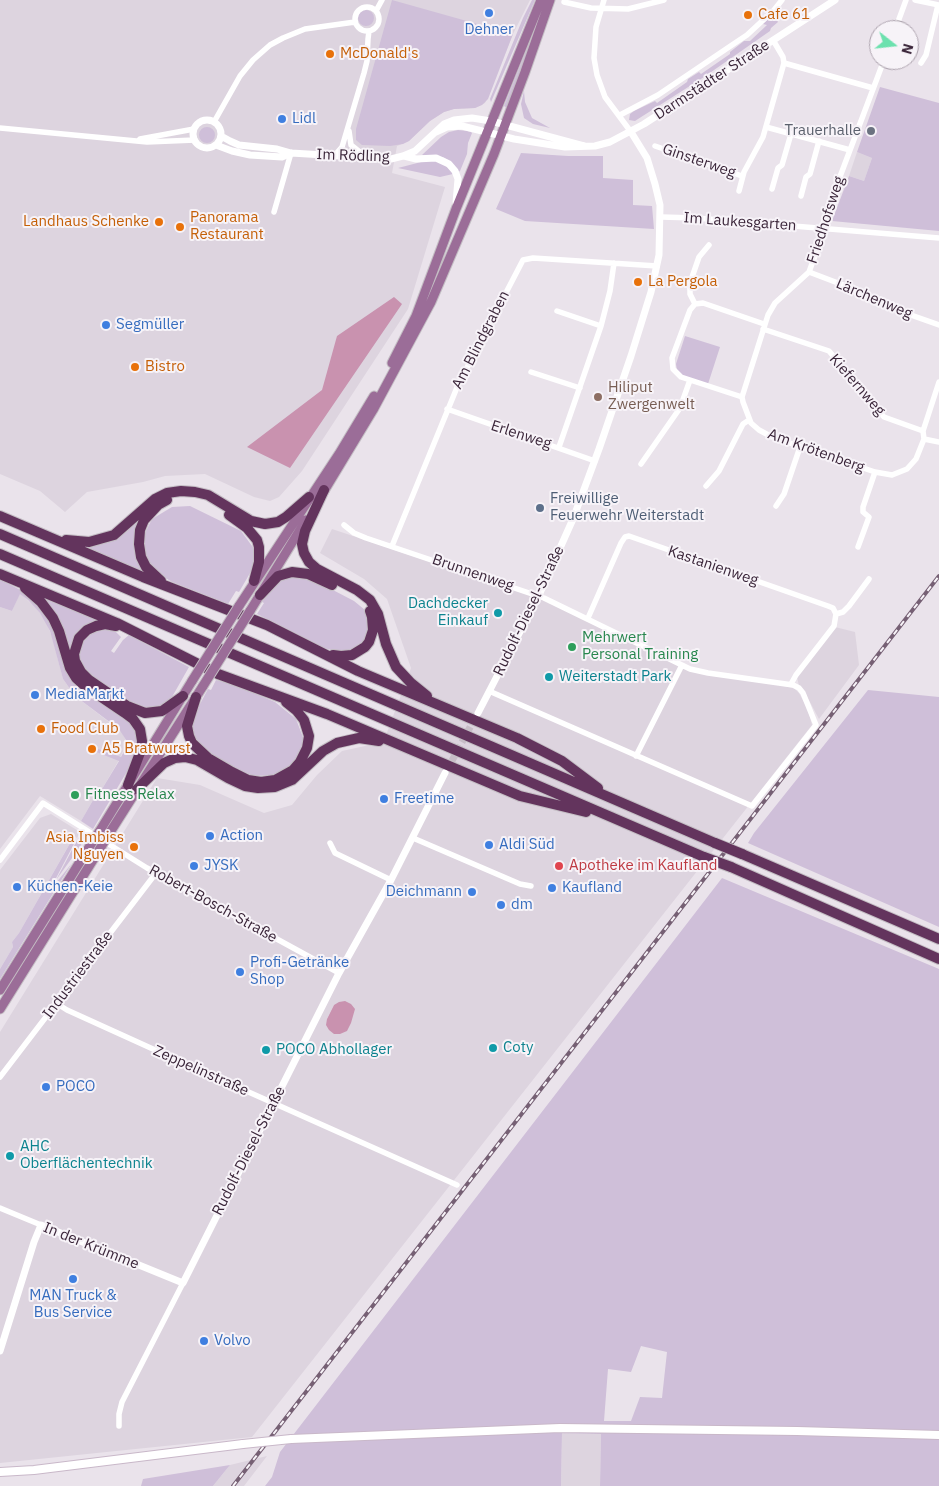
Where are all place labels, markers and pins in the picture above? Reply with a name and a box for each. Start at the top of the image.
place label: Cafe 61 [758,6,810,24]
marker: Dehner [483,7,495,19]
marker: Cafe 61 [742,9,754,21]
place label: Dehner [464,21,514,39]
place label: McDonald's [340,45,418,63]
marker: McDonald's [324,48,336,60]
place label: Lidl [292,110,316,128]
marker: Lidl [276,113,288,125]
place label: Trauerhalle [785,122,861,140]
marker: Trauerhalle [865,125,877,137]
place label: Panorama Restaurant [190,209,264,244]
place label: Landhaus Schenke [23,213,149,231]
marker: Landhaus Schenke [153,216,165,228]
marker: Panorama Restaurant [174,221,186,233]
place label: La Pergola [648,273,718,291]
marker: La Pergola [632,276,644,288]
place label: Segmüller [116,316,184,334]
marker: Segmüller [100,319,112,331]
place label: Bistro [145,358,185,376]
marker: Bistro [129,361,141,373]
place label: Hiliput Zwergenwelt [608,379,695,414]
marker: Hiliput Zwergenwelt [592,391,604,403]
place label: Freiwillige Feuerwehr Weiterstadt [550,490,704,525]
marker: Freiwillige Feuerwehr Weiterstadt [534,502,546,514]
place label: Dachdecker Einkauf [408,595,488,630]
marker: Dachdecker Einkauf [492,607,504,619]
place label: Mehrwert Personal Training [582,629,698,664]
marker: Mehrwert Personal Training [566,641,578,653]
place label: Weiterstadt Park [559,668,671,686]
marker: Weiterstadt Park [543,671,555,683]
place label: MediaMarkt [45,686,125,704]
marker: MediaMarkt [29,689,41,701]
place label: Food Club [51,720,119,738]
marker: Food Club [35,723,47,735]
place label: A5 Bratwurst [102,740,191,758]
marker: A5 Bratwurst [86,743,98,755]
place label: Fitness Relax [85,786,175,804]
marker: Fitness Relax [69,789,81,801]
place label: Freetime [394,790,454,808]
marker: Freetime [378,793,390,805]
place label: Action [220,827,263,845]
place label: Asia Imbiss Nguyen [46,829,124,864]
marker: Action [204,830,216,842]
place label: Aldi Süd [499,836,555,854]
marker: Aldi Süd [483,839,495,851]
marker: Asia Imbiss Nguyen [128,841,140,853]
place label: JYSK [204,857,238,875]
place label: Apotheke im Kaufland [569,857,718,875]
marker: JYSK [188,860,200,872]
marker: Apotheke im Kaufland [553,860,565,872]
place label: Küchen-Keie [27,878,113,896]
place label: Kaufland [562,879,622,897]
marker: Küchen-Keie [11,881,23,893]
marker: Kaufland [546,882,558,894]
place label: Deichmann [386,883,462,901]
marker: Deichmann [466,886,478,898]
place label: dm [511,896,533,914]
marker: dm [495,899,507,911]
place label: Profi-Getränke Shop [250,954,349,989]
marker: Profi-Getränke Shop [234,966,246,978]
place label: Coty [503,1039,533,1057]
place label: POCO Abhollager [276,1041,392,1059]
marker: Coty [487,1042,499,1054]
marker: POCO Abhollager [260,1044,272,1056]
place label: POCO [56,1078,95,1096]
marker: POCO [40,1081,52,1093]
place label: AHC Oberflächentechnik [20,1138,153,1173]
marker: AHC Oberflächentechnik [4,1150,16,1162]
marker: MAN Truck & Bus Service [67,1273,79,1285]
place label: MAN Truck & Bus Service [29,1287,117,1322]
place label: Volvo [214,1332,251,1350]
marker: Volvo [198,1335,210,1347]

